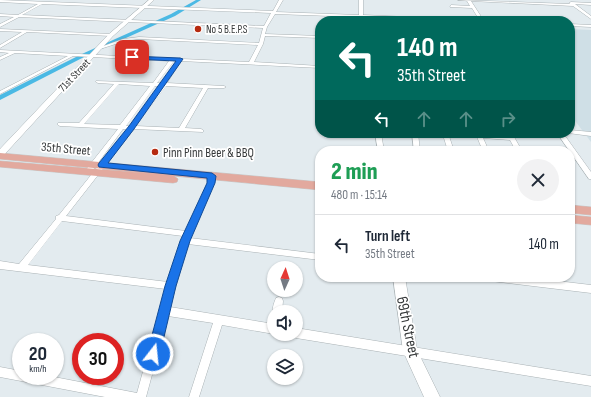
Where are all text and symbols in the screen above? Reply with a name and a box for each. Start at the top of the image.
place label: No 5 B.E.P.S [206,23,248,36]
marker: No 5 B.E.P.S [193,24,203,34]
text: 140 m [397,31,458,64]
icon: left [331,32,383,84]
pin [115,40,149,74]
icon: arrive [121,46,143,68]
street label: 71st Street [56,56,93,95]
text: 35th Street [397,65,466,86]
icon: left [371,108,393,130]
icon: ahead [413,108,435,130]
icon: ahead [455,108,477,130]
icon: right [497,108,519,130]
street label: 35th Street [40,139,91,159]
place label: Pinn Pinn Beer & BBQ [163,145,254,161]
marker: Pinn Pinn Beer & BBQ [150,147,160,157]
text: 2 min [331,157,378,186]
button: close [517,159,559,201]
text: 480 m · 15:14 [331,187,387,203]
text: Turn left [365,227,410,246]
icon: left [331,234,353,256]
text: 140 m [529,235,559,254]
text: 35th Street [365,246,415,262]
north arrow [267,261,303,297]
map controls [267,261,303,385]
street label: 69th Street [392,295,423,360]
button: sound [267,305,303,341]
speed limit sign: 30 [72,333,124,385]
position arrow [132,333,174,375]
text: 20 [29,342,47,366]
button: layers [267,349,303,385]
text: km/h [29,363,47,375]

